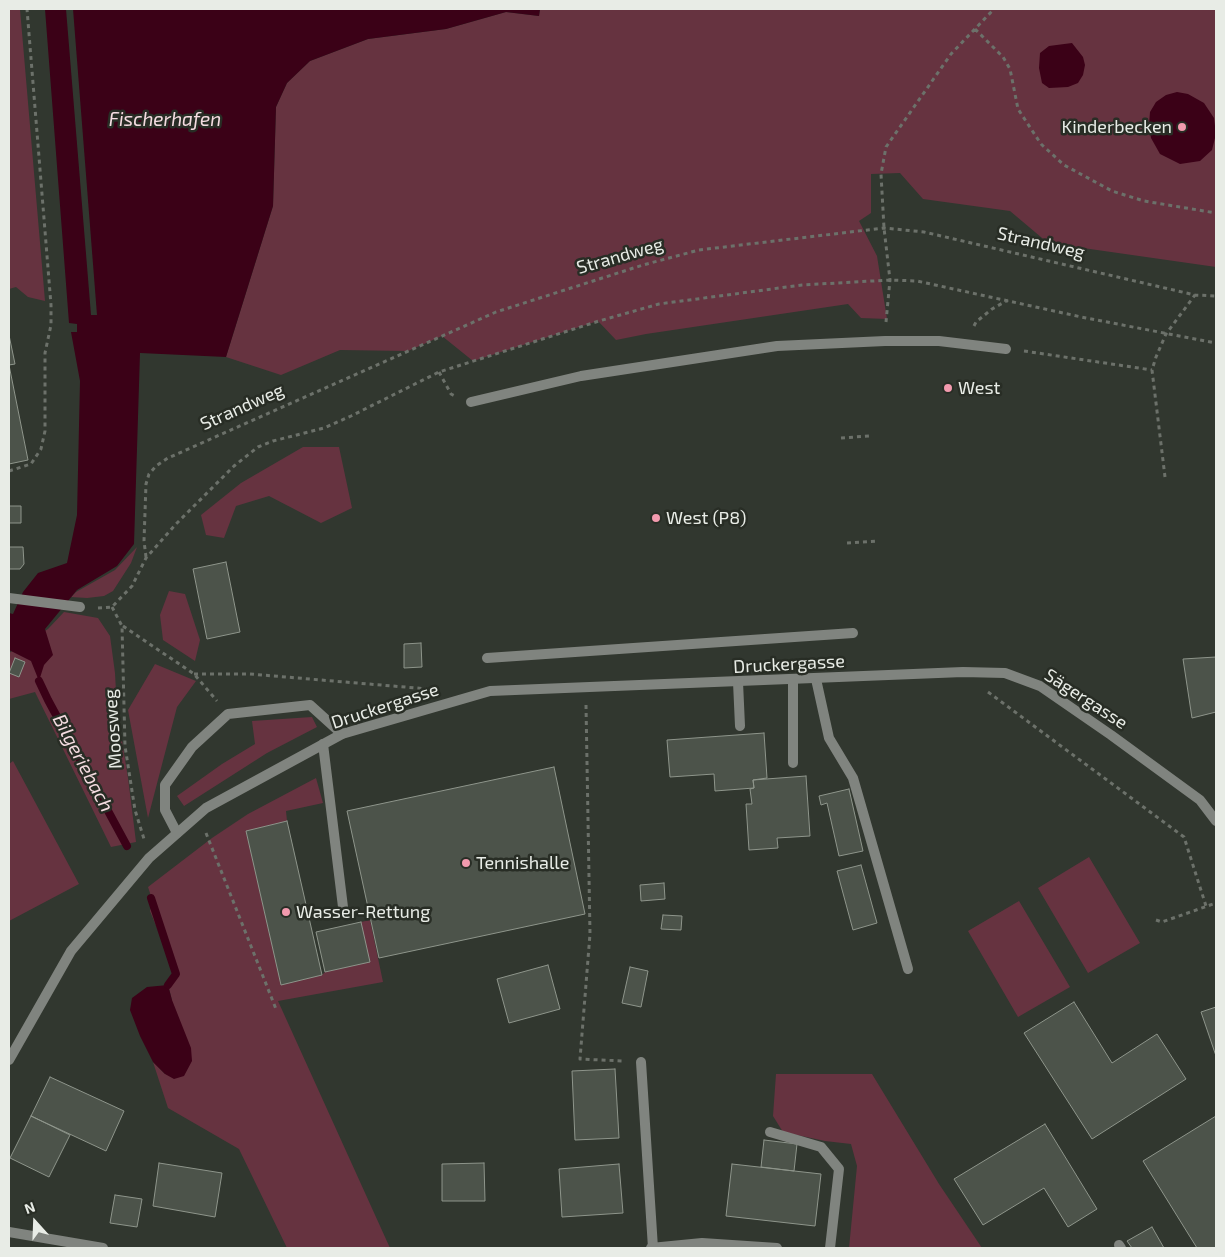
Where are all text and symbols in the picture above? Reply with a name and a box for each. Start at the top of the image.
water label: Fischerhafen [109,109,221,131]
place label: Kinderbecken [1061,116,1172,138]
marker: Kinderbecken [1176,121,1188,133]
street label: Strandweg [995,222,1087,264]
street label: Strandweg [574,233,666,279]
place label: West [958,377,1000,399]
street label: Strandweg [197,379,287,435]
marker: West [942,382,954,394]
place label: West (P8) [666,507,747,529]
marker: West (P8) [650,512,662,524]
street label: Druckergasse [733,650,845,678]
street label: Sägergasse [1040,664,1132,734]
street label: Druckergasse [329,678,441,734]
street label: Moosweg [99,688,127,770]
water label: Bilgeriebach [48,710,118,816]
place label: Tennishalle [476,852,569,874]
marker: Tennishalle [460,857,472,869]
place label: Wasser-Rettung [296,901,430,923]
marker: Wasser-Rettung [280,906,292,918]
north arrow [10,1197,60,1247]
text: N [22,1198,37,1217]

